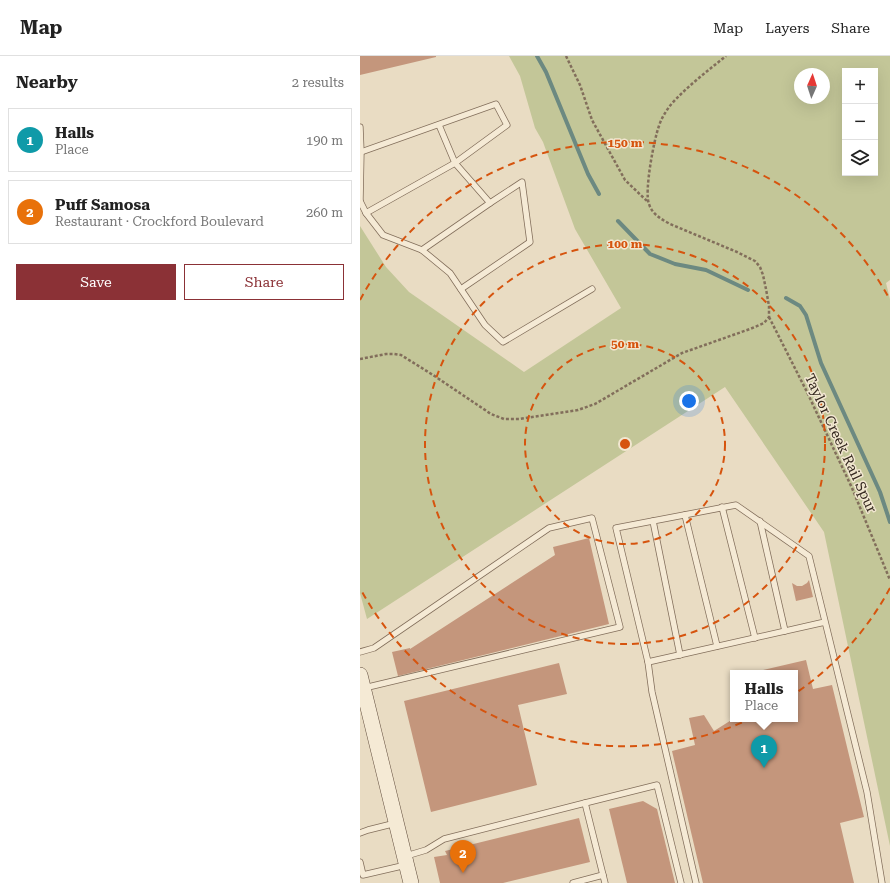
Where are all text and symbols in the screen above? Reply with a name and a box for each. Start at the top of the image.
text: Map [20,16,62,39]
text: Map [713,20,743,36]
text: Layers [765,20,809,36]
text: Share [831,20,870,36]
north arrow [794,68,830,104]
map controls [842,68,878,176]
button: + [842,68,878,104]
text: Nearby [16,72,78,92]
text: 2 results [292,75,344,90]
button: − [842,104,878,140]
text: Halls [55,124,94,142]
text: 1 [26,133,34,148]
text: 190 m [306,133,343,148]
text: 150 m [608,136,643,150]
button: layers [842,140,878,176]
text: Place [55,142,89,157]
text: Puff Samosa [55,196,150,214]
text: 2 [26,205,34,220]
text: 260 m [306,205,343,220]
text: Restaurant · Crockford Boulevard [55,214,264,229]
text: 100 m [608,237,643,251]
button: Save [16,264,176,300]
button: Share [184,264,344,300]
text: 50 m [611,337,639,351]
street label: Taylor Creek Rail Spur [802,371,880,515]
your location [679,391,699,411]
centre of rings [618,437,632,451]
popup [730,670,798,722]
text: Halls [745,680,783,698]
text: Place [745,698,778,713]
pin: 1 [751,735,777,768]
pin: 2 [450,840,476,873]

